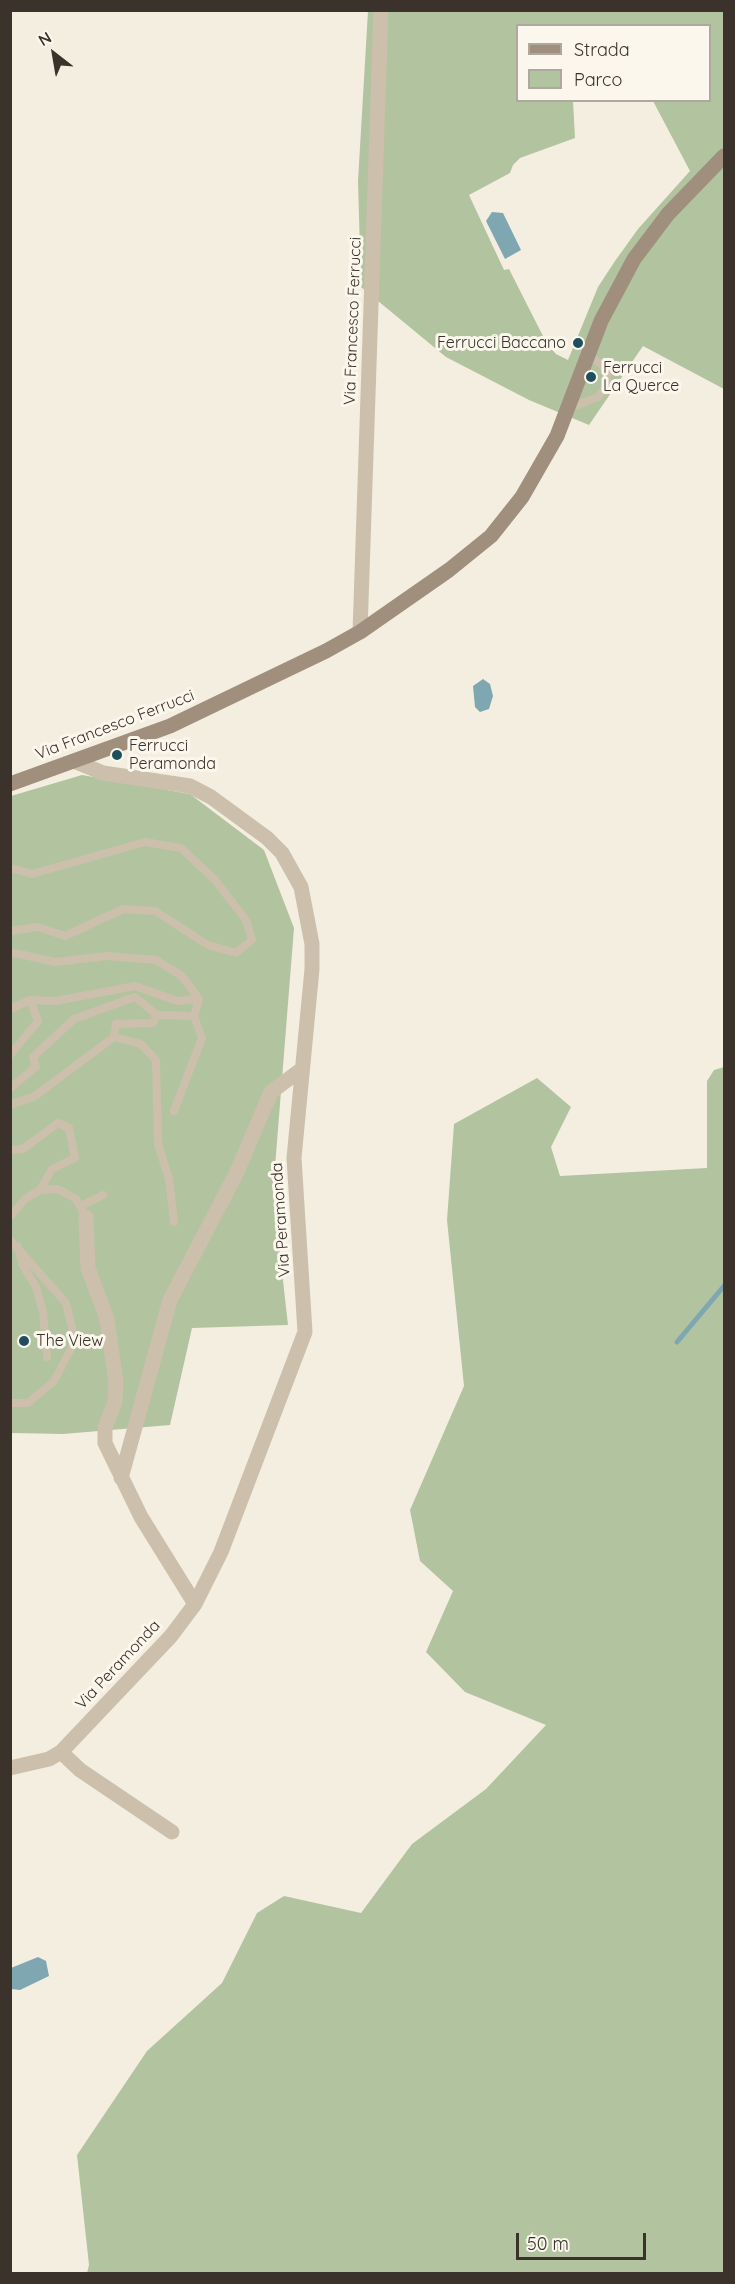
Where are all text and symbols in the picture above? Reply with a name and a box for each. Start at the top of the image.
north arrow [24,24,84,84]
legend [516,24,711,102]
text: N [35,27,55,50]
text: Strada [574,38,630,61]
text: Parco [574,68,622,91]
street label: Via Francesco Ferrucci [340,237,366,405]
place label: Ferrucci Baccano [437,333,566,353]
marker: Ferrucci Baccano [571,336,585,350]
place label: Ferrucci La Querce [603,358,679,396]
marker: Ferrucci La Querce [584,370,598,384]
street label: Via Francesco Ferrucci [33,686,197,764]
place label: Ferrucci Peramonda [129,736,216,774]
marker: Ferrucci Peramonda [110,748,124,762]
street label: Via Peramonda [267,1162,295,1278]
place label: The View [36,1331,103,1351]
marker: The View [17,1334,31,1348]
street label: Via Peramonda [72,1616,164,1714]
scale bar [519,2221,650,2259]
text: 50 m [527,2232,569,2255]

